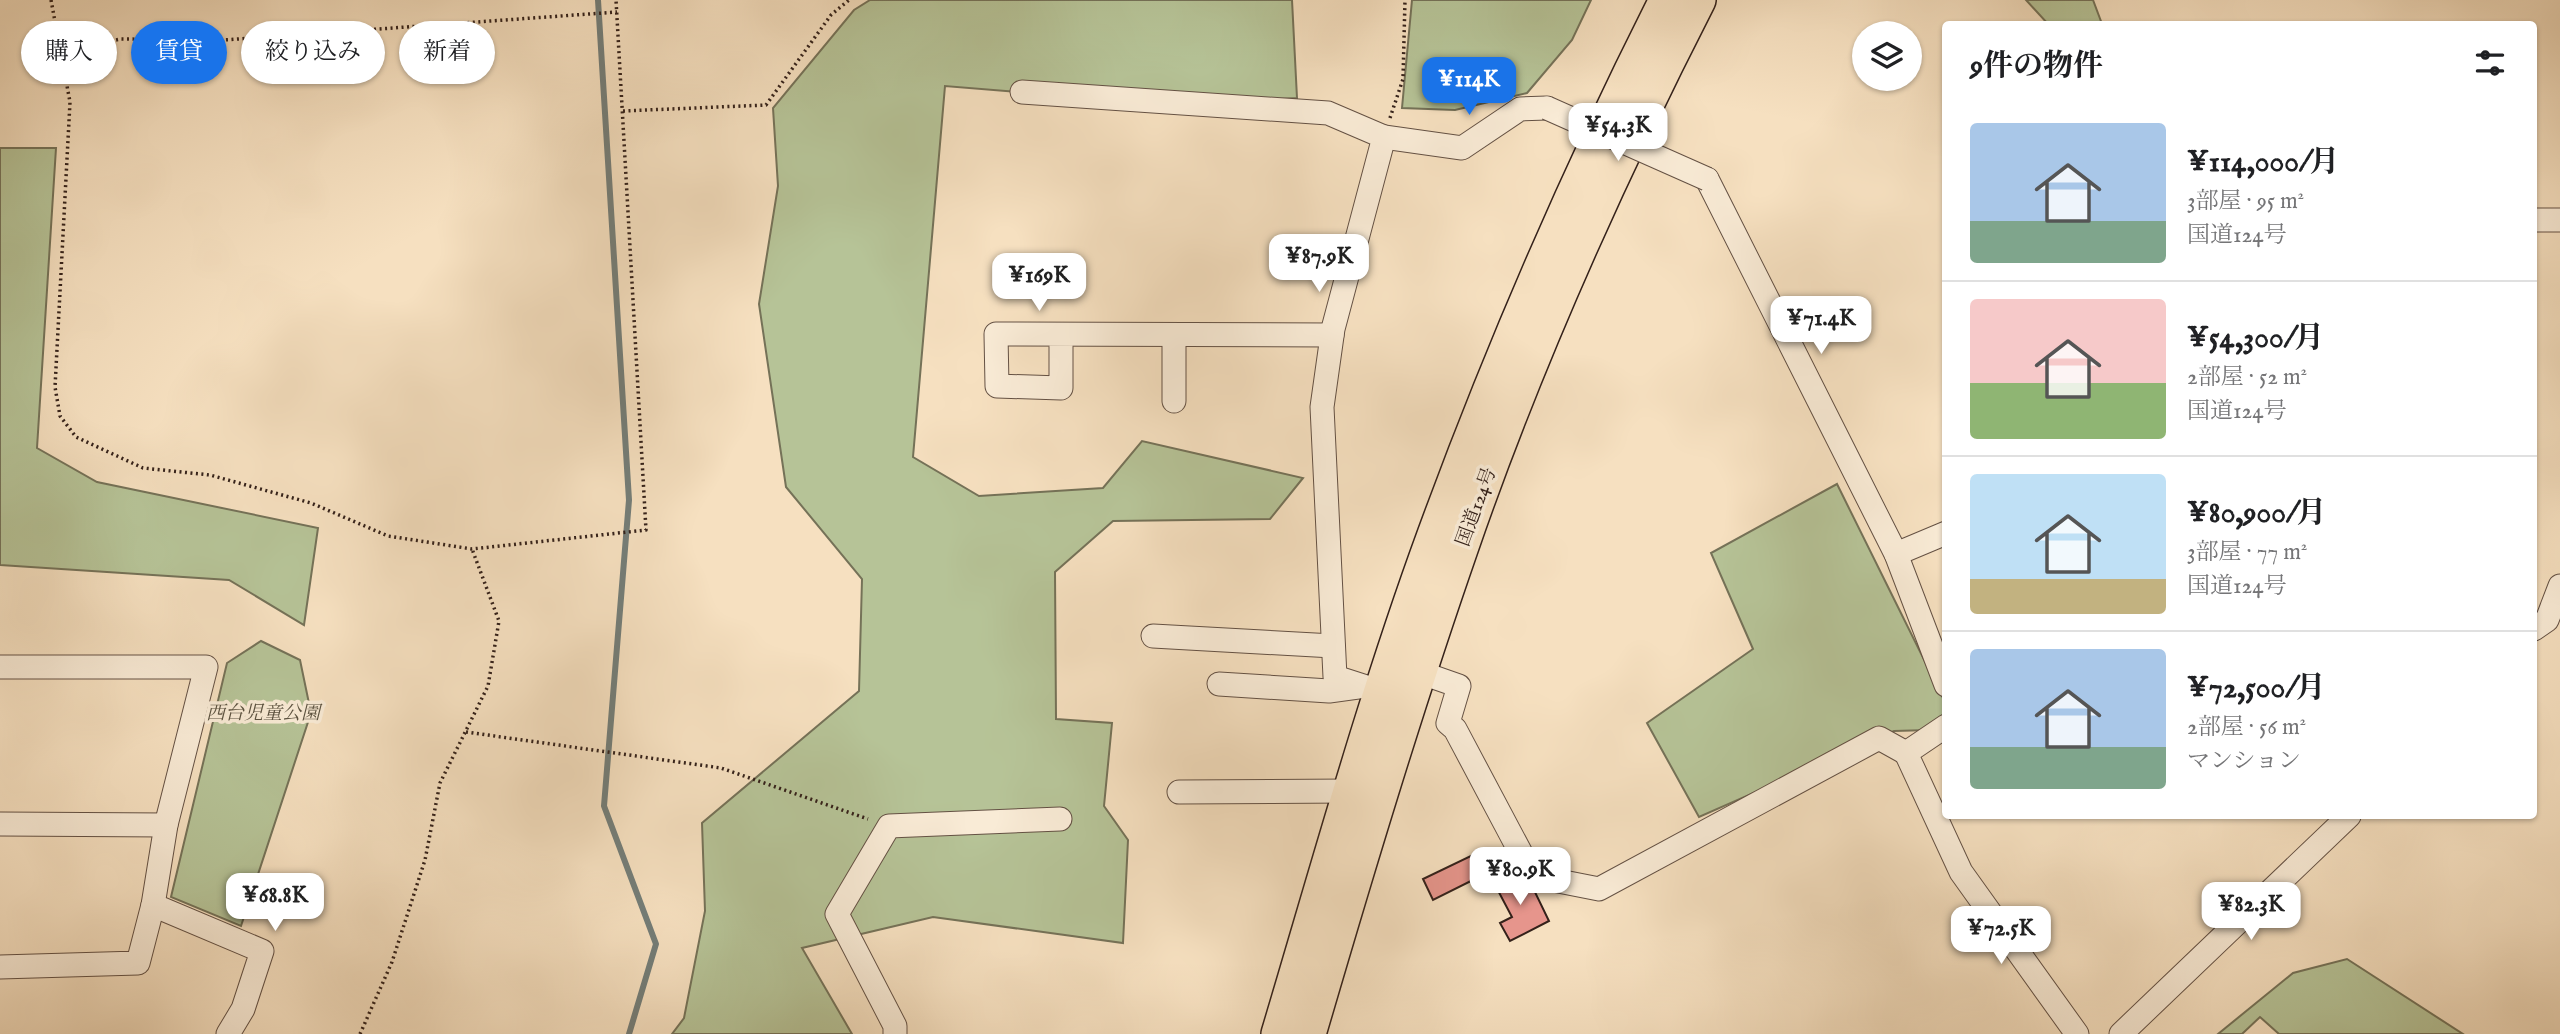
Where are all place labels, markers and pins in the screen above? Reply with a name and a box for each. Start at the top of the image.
pin: ¥114K [1420,58,1518,117]
pin: ¥54.3K [1561,104,1675,163]
pin: ¥87.9K [1262,234,1376,294]
pin: ¥169K [990,254,1088,313]
pin: ¥71.4K [1764,296,1878,356]
pin: ¥80.9K [1463,848,1577,907]
pin: ¥68.8K [218,874,332,933]
pin: ¥82.3K [2194,883,2308,942]
pin: ¥72.5K [1944,906,2058,966]

